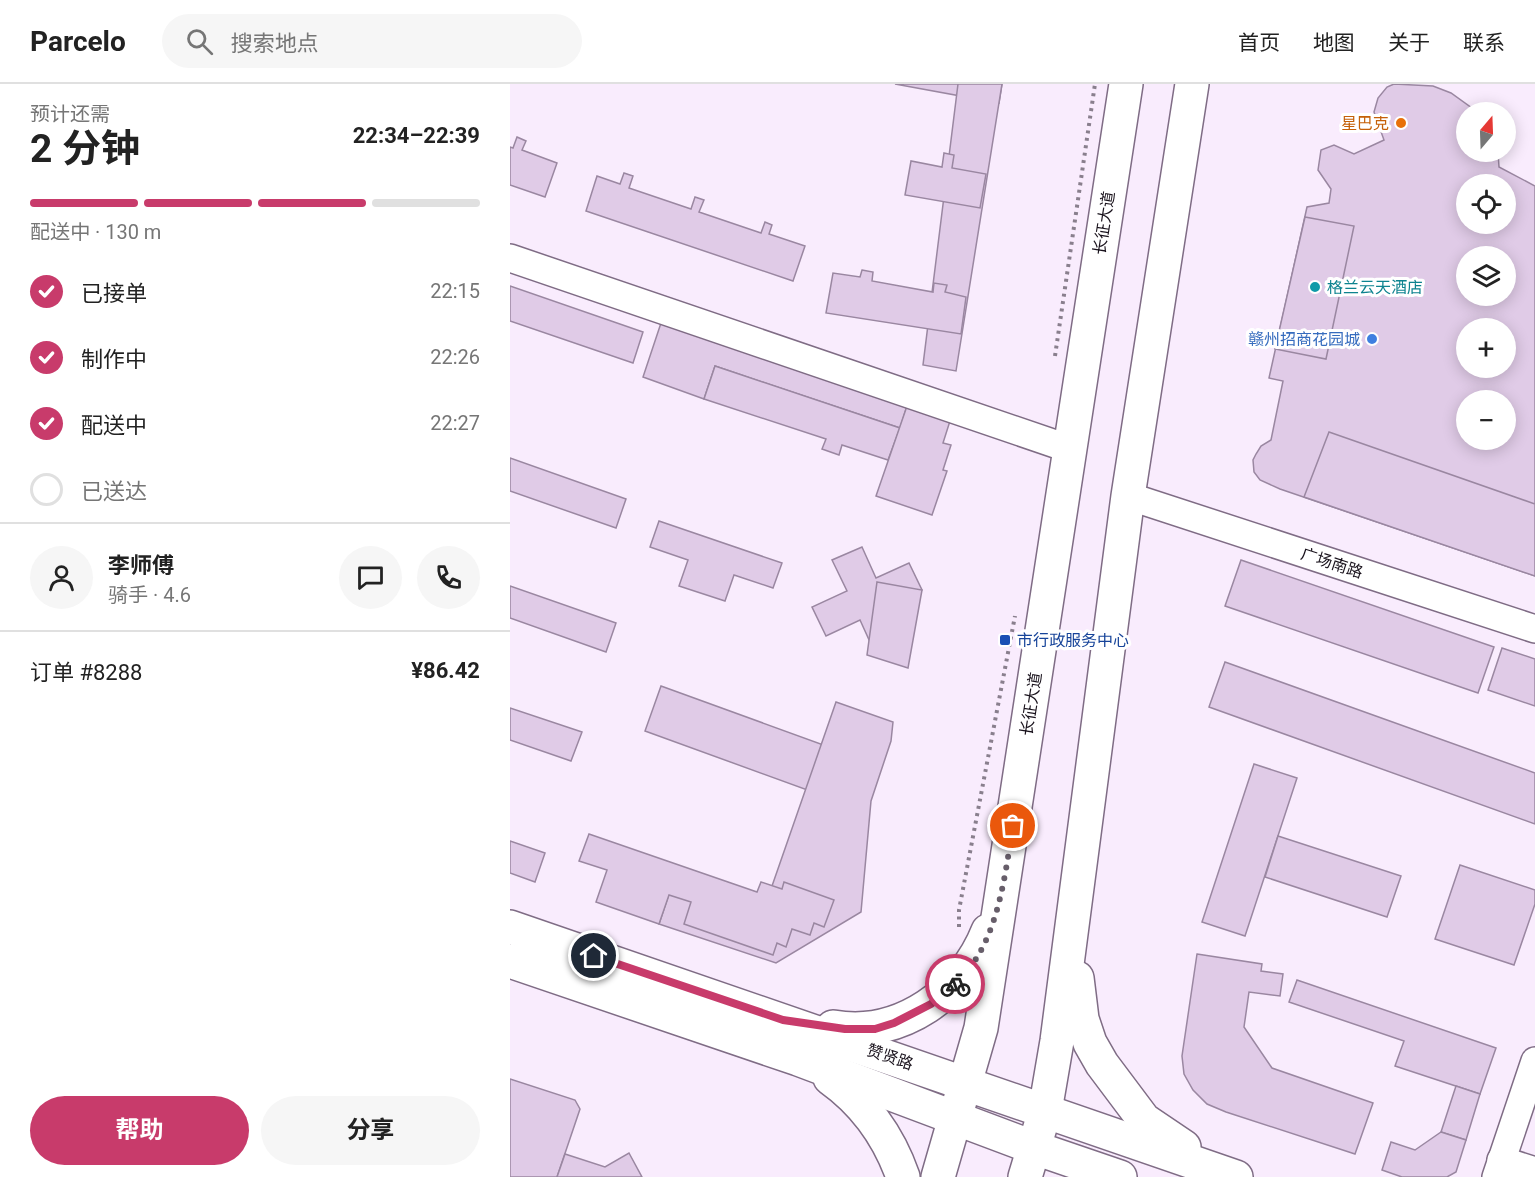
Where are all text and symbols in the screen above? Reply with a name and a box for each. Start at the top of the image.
search box [162,14,582,68]
text: Parcelo [30,25,126,58]
icon: search [183,25,216,58]
text: 搜索地点 [231,31,319,56]
text: 首页 [1238,31,1280,55]
text: 地图 [1313,31,1355,55]
text: 关于 [1388,31,1430,55]
text: 联系 [1463,31,1505,55]
text: 预计还需 [30,102,110,126]
north arrow [1456,102,1516,162]
map controls [1456,102,1516,450]
place label: 星巴克 [1341,114,1389,133]
marker: 星巴克 [1394,116,1408,130]
text: 22:34–22:39 [353,123,480,148]
text: 2 分钟 [30,126,140,172]
button: locate [1456,174,1516,234]
street label: 长征大道 [1090,190,1118,256]
text: 配送中 · 130 m [30,220,161,244]
button: layers [1456,246,1516,306]
icon: check [30,275,63,308]
place label: 格兰云天酒店 [1327,278,1423,297]
text: 22:15 [430,279,480,303]
marker: 格兰云天酒店 [1308,280,1322,294]
text: 已接单 [81,281,147,306]
button: + [1456,318,1516,378]
place label: 赣州招商花园城 [1248,330,1360,349]
marker: 赣州招商花园城 [1365,332,1379,346]
icon: check [30,341,63,374]
text: 22:26 [430,345,480,369]
text: 制作中 [81,347,147,372]
button: − [1456,390,1516,450]
icon: check [30,407,63,440]
text: 22:27 [430,411,480,435]
text: 配送中 [81,413,147,438]
text: 已送达 [81,479,147,504]
street label: 广场南路 [1299,544,1365,582]
button: person [30,546,93,609]
button: chat [339,546,402,609]
button: phone [417,546,480,609]
text: 李师傅 [108,553,174,578]
text: 骑手 · 4.6 [108,583,191,607]
place label: 市行政服务中心 [1017,631,1129,650]
marker: 市行政服务中心 [998,633,1012,647]
text: ¥86.42 [411,658,480,683]
text: 订单 #8288 [30,660,142,685]
street label: 长征大道 [1017,671,1045,737]
pin [987,800,1038,851]
icon: bag [996,809,1029,842]
pin [568,930,619,981]
icon: home [577,939,610,972]
courier [925,954,985,1014]
icon: bike [939,968,972,1001]
street label: 赞贤路 [864,1040,916,1074]
button: 帮助 [30,1096,249,1165]
button: 分享 [261,1096,480,1165]

